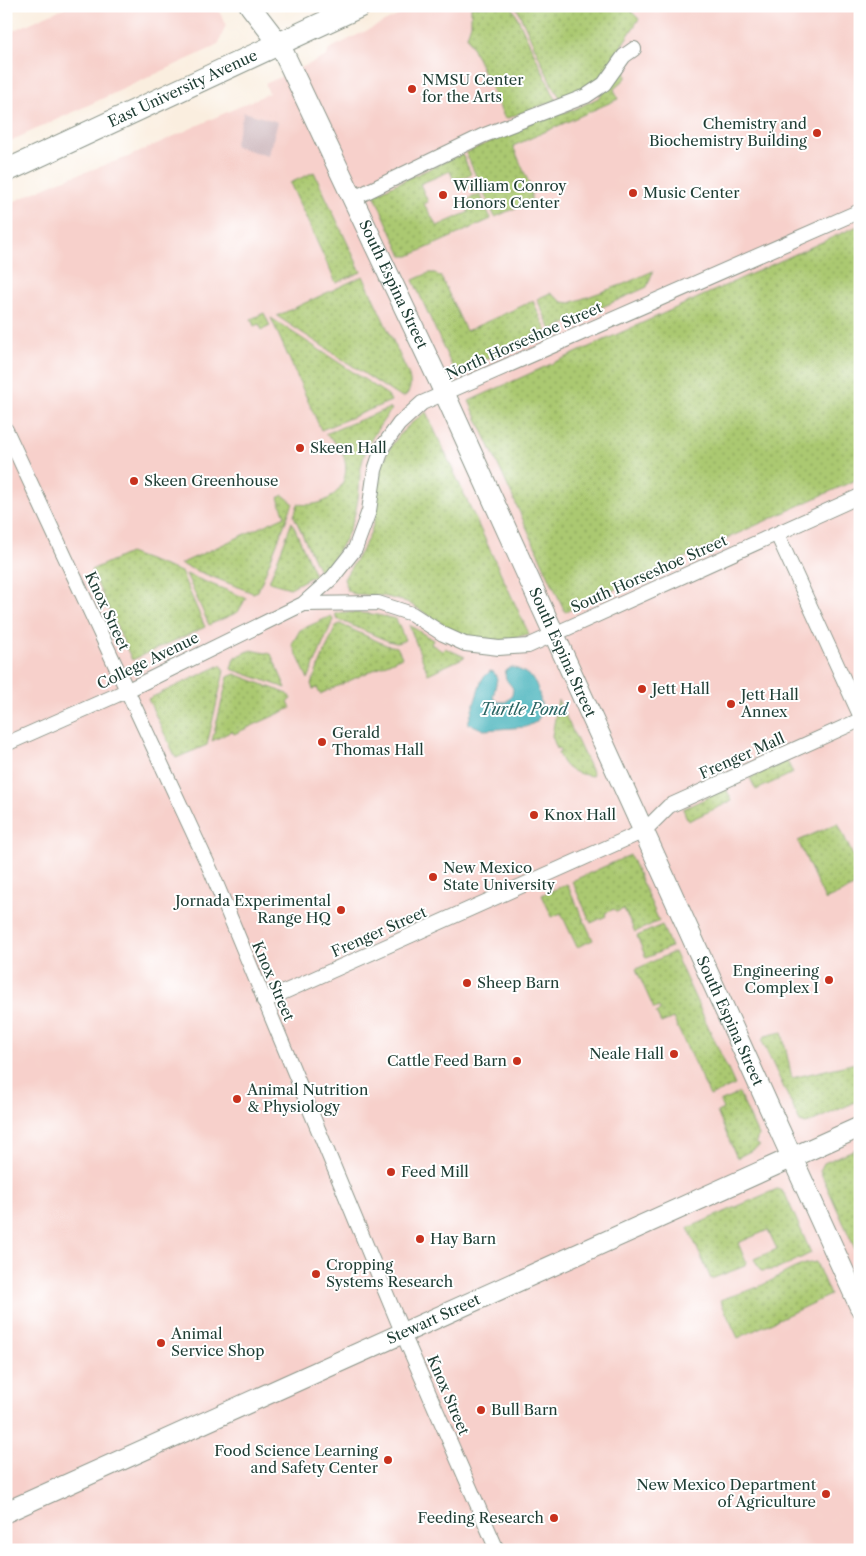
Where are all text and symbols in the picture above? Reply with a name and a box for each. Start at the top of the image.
street label: East University Avenue [105,45,260,131]
place label: NMSU Center for the Arts [422,70,524,106]
marker: NMSU Center for the Arts [406,83,418,95]
place label: Chemistry and Biochemistry Building [649,114,807,150]
marker: Chemistry and Biochemistry Building [811,127,823,139]
place label: William Conroy Honors Center [452,176,567,212]
place label: Music Center [643,183,740,202]
marker: Music Center [627,187,639,199]
marker: William Conroy Honors Center [437,189,449,201]
street label: South Espina Street [355,217,433,352]
street label: North Horseshoe Street [443,297,606,384]
place label: Skeen Hall [310,438,387,457]
marker: Skeen Hall [294,442,306,454]
place label: Skeen Greenhouse [144,471,278,490]
marker: Skeen Greenhouse [128,475,140,487]
street label: South Horseshoe Street [568,530,731,617]
street label: Knox Street [81,568,134,654]
street label: South Espina Street [525,584,601,721]
street label: College Avenue [94,628,202,693]
place label: Jett Hall [650,679,710,698]
marker: Jett Hall [636,683,648,695]
place label: Jett Hall Annex [739,685,799,721]
marker: Jett Hall Annex [725,698,737,710]
water label: Turtle Pond [480,699,569,719]
place label: Gerald Thomas Hall [332,723,424,759]
street label: Frenger Mall [696,728,788,783]
marker: Gerald Thomas Hall [316,736,328,748]
place label: Knox Hall [544,805,616,824]
marker: Knox Hall [528,809,540,821]
place label: New Mexico State University [443,858,556,894]
marker: New Mexico State University [427,871,439,883]
place label: Jornada Experimental Range HQ [173,891,332,927]
street label: Frenger Street [328,902,430,961]
marker: Jornada Experimental Range HQ [335,904,347,916]
street label: Knox Street [248,938,299,1024]
street label: South Espina Street [693,953,768,1089]
place label: Engineering Complex I [732,961,819,997]
place label: Sheep Barn [477,973,560,992]
marker: Engineering Complex I [823,974,835,986]
marker: Sheep Barn [461,977,473,989]
place label: Neale Hall [589,1044,665,1063]
marker: Neale Hall [668,1048,680,1060]
place label: Cattle Feed Barn [387,1051,508,1070]
marker: Cattle Feed Barn [511,1055,523,1067]
place label: Animal Nutrition & Physiology [246,1080,369,1116]
marker: Animal Nutrition & Physiology [231,1093,243,1105]
place label: Feed Mill [401,1162,469,1181]
marker: Feed Mill [385,1166,397,1178]
place label: Hay Barn [430,1229,497,1248]
marker: Hay Barn [414,1233,426,1245]
place label: Cropping Systems Research [326,1255,454,1291]
marker: Cropping Systems Research [310,1268,322,1280]
street label: Stewart Street [384,1289,484,1348]
place label: Animal Service Shop [170,1324,264,1360]
marker: Animal Service Shop [155,1337,167,1349]
street label: Knox Street [423,1352,474,1438]
place label: Bull Barn [491,1400,558,1419]
marker: Bull Barn [475,1404,487,1416]
place label: Food Science Learning and Safety Center [214,1441,379,1477]
marker: Food Science Learning and Safety Center [382,1454,394,1466]
place label: New Mexico Department of Agriculture [637,1475,817,1511]
marker: New Mexico Department of Agriculture [820,1488,832,1500]
place label: Feeding Research [418,1508,545,1527]
marker: Feeding Research [548,1512,560,1524]

